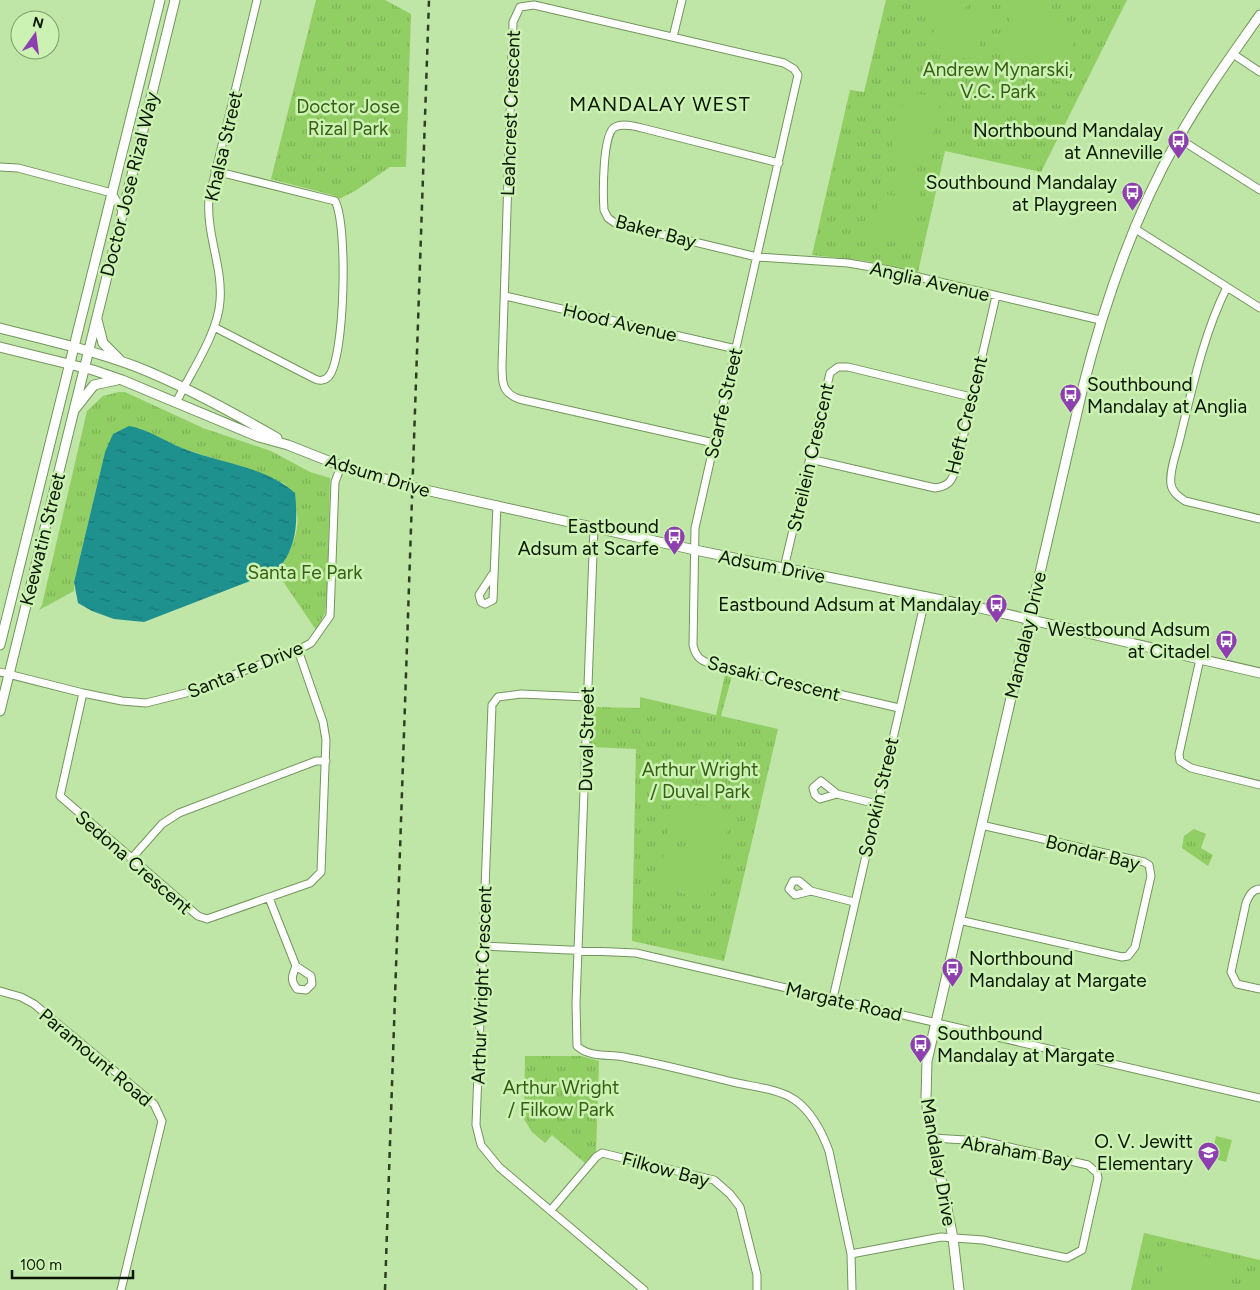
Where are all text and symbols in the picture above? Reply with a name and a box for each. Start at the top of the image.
north arrow [10,10,60,60]
text: N [31,13,45,32]
street label: Leahcrest Crescent [496,30,525,196]
park label: Andrew Mynarski, V.C. Park [923,58,1073,103]
street label: Doctor Jose Rizal Way [95,89,164,279]
street label: Khalsa Street [200,89,247,204]
district label: MANDALAY WEST [569,92,751,116]
park label: Doctor Jose Rizal Park [296,95,400,140]
place label: Northbound Mandalay at Anneville [973,119,1163,164]
bus stop icon: Northbound Mandalay at Anneville [1167,129,1191,160]
place label: Southbound Mandalay at Playgreen [926,171,1117,216]
bus stop icon: Southbound Mandalay at Playgreen [1121,181,1145,212]
street label: Baker Bay [613,210,699,253]
street label: Anglia Avenue [868,257,992,306]
street label: Hood Avenue [561,298,679,347]
street label: Scarfe Street [700,345,747,461]
street label: Heft Crescent [941,353,992,477]
place label: Southbound Mandalay at Anglia [1087,373,1247,418]
street label: Streilein Crescent [782,380,839,534]
bus stop icon: Southbound Mandalay at Anglia [1059,383,1083,414]
street label: Adsum Drive [323,449,433,502]
street label: Keewatin Street [15,470,70,608]
place label: Eastbound Adsum at Scarfe [518,515,659,560]
bus stop icon: Eastbound Adsum at Scarfe [663,525,687,556]
street label: Adsum Drive [717,545,827,588]
park label: Santa Fe Park [248,561,363,584]
street label: Mandalay Drive [1000,569,1051,701]
bus stop icon: Eastbound Adsum at Mandalay [985,592,1009,623]
place label: Eastbound Adsum at Mandalay [718,593,981,616]
place label: Westbound Adsum at Citadel [1047,618,1210,663]
bus stop icon: Westbound Adsum at Citadel [1214,628,1238,659]
street label: Santa Fe Drive [184,636,306,703]
street label: Sasaki Crescent [705,651,843,706]
street label: Duval Street [574,686,599,792]
street label: Sorokin Street [854,735,903,859]
park label: Arthur Wright / Duval Park [642,758,758,803]
street label: Sedona Crescent [71,805,197,919]
street label: Bondar Bay [1043,830,1142,875]
street label: Arthur Wright Crescent [467,885,496,1085]
place label: Northbound Mandalay at Margate [969,947,1147,992]
bus stop icon: Northbound Mandalay at Margate [941,957,965,988]
street label: Margate Road [783,977,904,1026]
street label: Paramount Road [34,1003,157,1111]
place label: Southbound Mandalay at Margate [937,1022,1115,1067]
bus stop icon: Southbound Mandalay at Margate [909,1032,933,1063]
park label: Arthur Wright / Filkow Park [503,1076,619,1121]
street label: Mandalay Drive [916,1096,961,1228]
street label: Abraham Bay [960,1130,1074,1173]
place label: O. V. Jewitt Elementary [1094,1130,1193,1175]
school or university icon: O. V. Jewitt Elementary [1197,1140,1221,1171]
street label: Filkow Bay [620,1147,712,1192]
scale bar [12,1248,134,1280]
text: 100 m [20,1256,62,1274]

